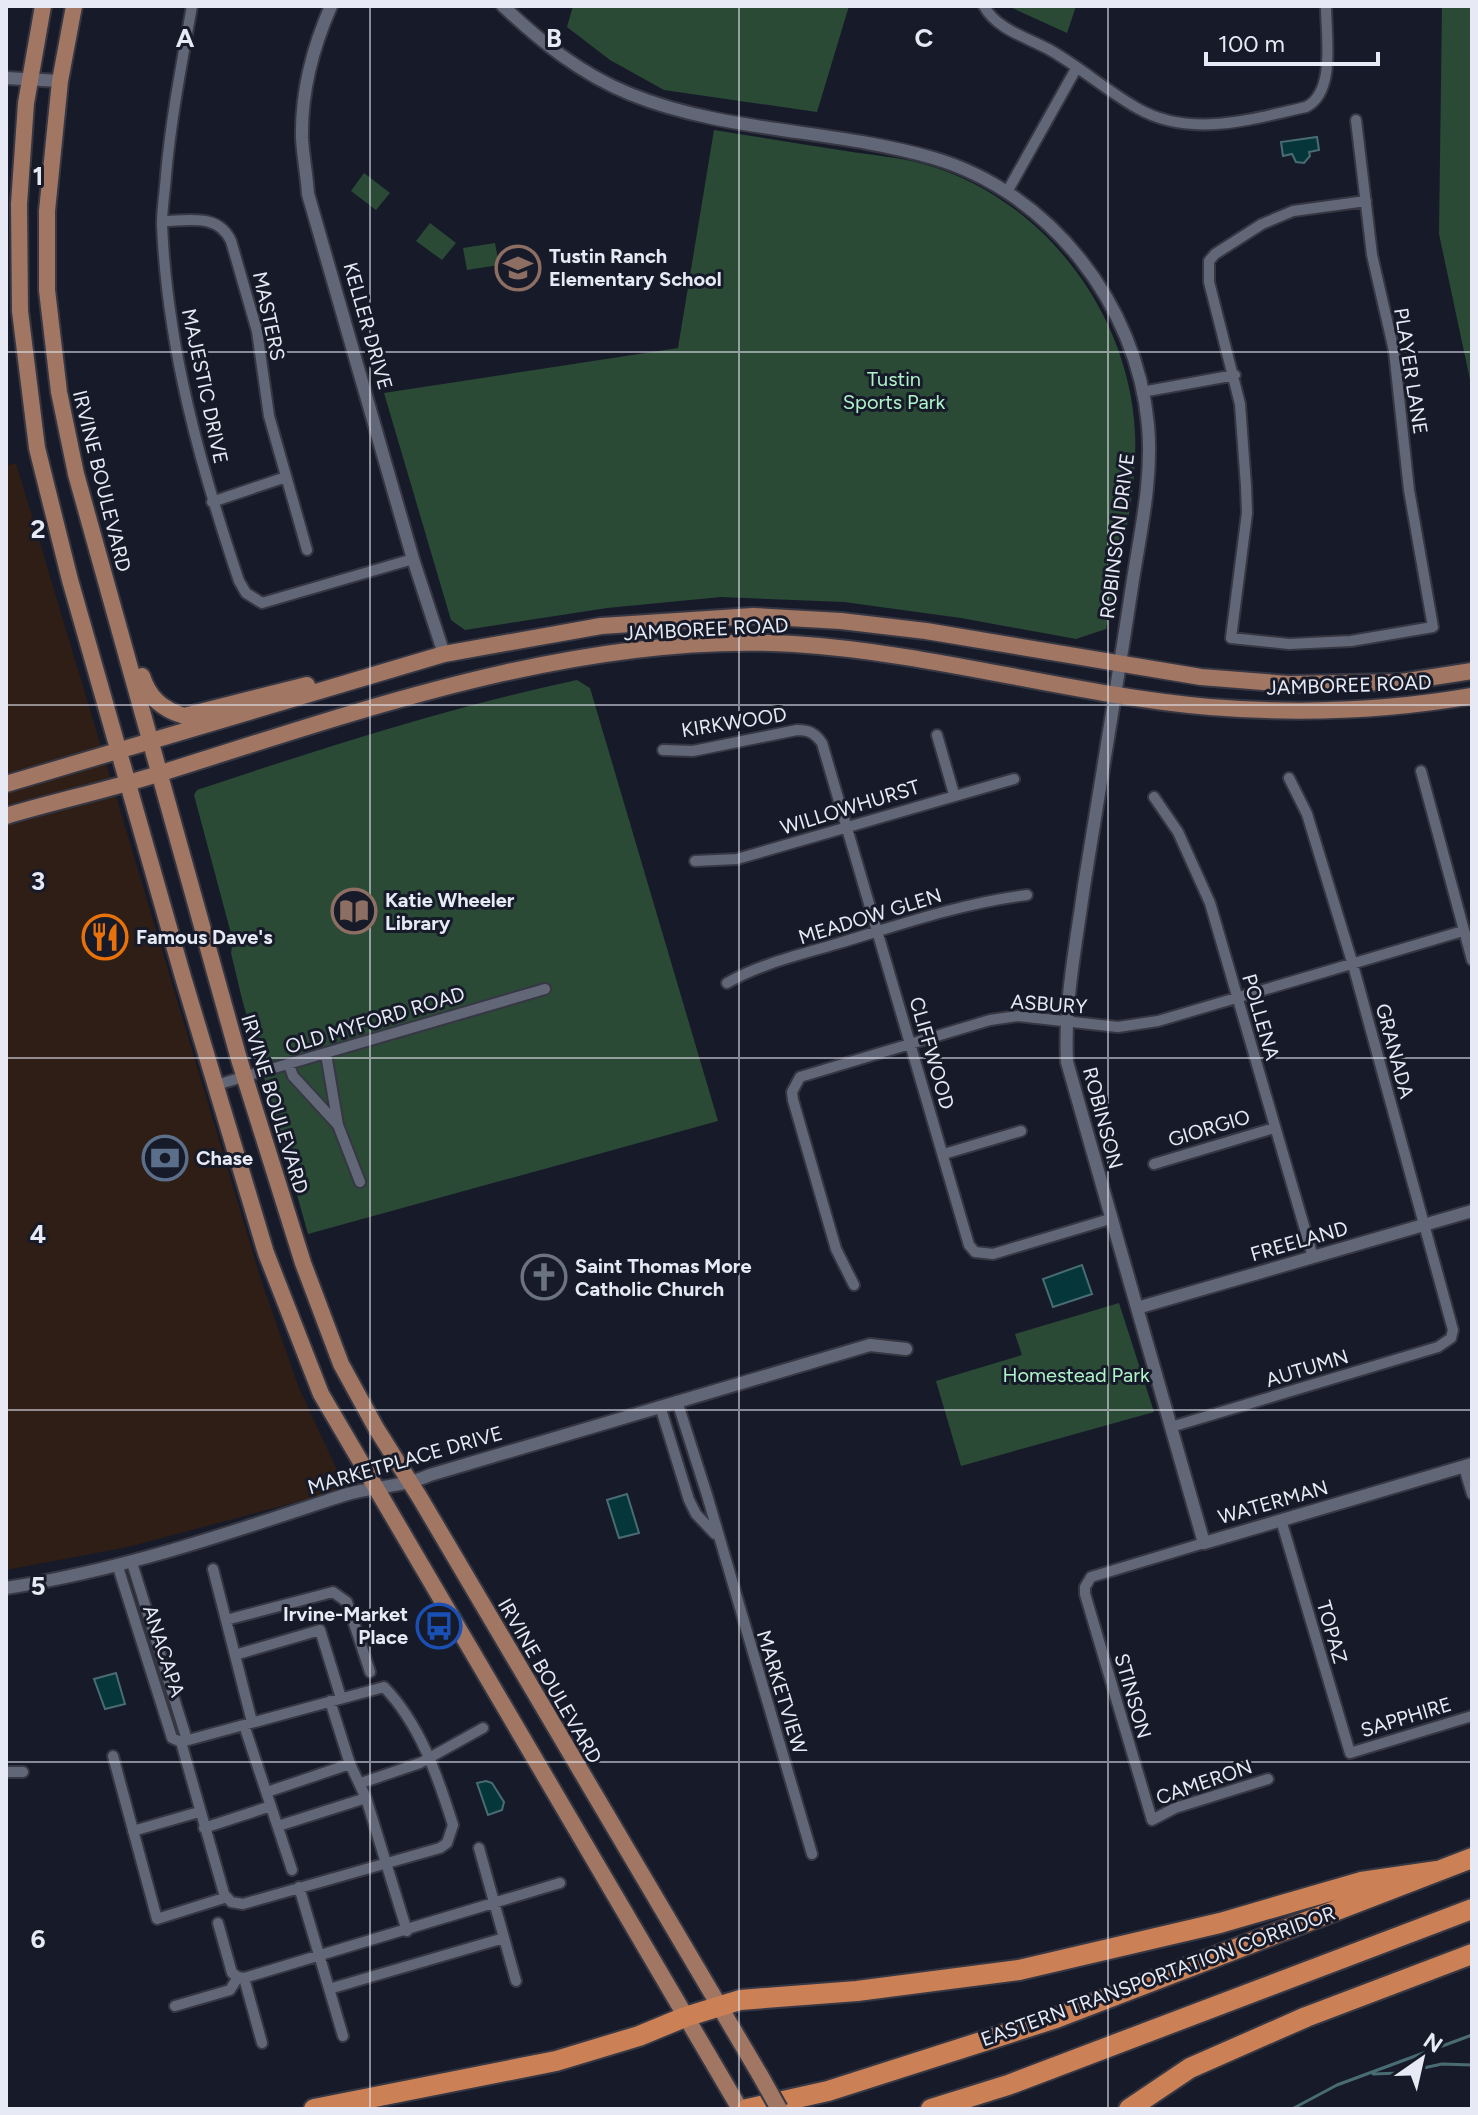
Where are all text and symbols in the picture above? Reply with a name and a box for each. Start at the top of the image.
scale bar [1206,16,1378,66]
text: A [176,22,195,54]
text: B [546,22,562,54]
text: C [915,22,934,54]
text: 100 m [1218,29,1285,58]
text: 1 [33,160,43,192]
school or university icon: Tustin Ranch Elementary School [494,244,542,292]
place label: Tustin Ranch Elementary School [549,244,722,291]
street label: KELLER DRIVE [338,259,398,393]
street label: MASTERS [248,269,290,363]
street label: MAJESTIC DRIVE [177,306,233,466]
street label: PLAYER LANE [1389,306,1433,436]
park label: Tustin Sports Park [843,367,945,414]
street label: IRVINE BOULEVARD [68,388,136,574]
street label: ROBINSON DRIVE [1095,452,1139,620]
text: 2 [30,513,46,545]
street label: JAMBOREE ROAD [623,613,789,645]
street label: JAMBOREE ROAD [1266,670,1432,700]
street label: KIRKWOOD [680,702,788,742]
street label: WILLOWHURST [777,774,923,840]
text: 3 [31,865,45,897]
street label: MEADOW GLEN [796,883,944,949]
library icon: Katie Wheeler Library [330,887,378,935]
place label: Katie Wheeler Library [385,888,515,935]
restaurant icon: Famous Dave's [81,913,129,961]
place label: Famous Dave's [136,925,273,949]
street label: POLLENA [1237,971,1285,1063]
street label: OLD MYFORD ROAD [282,981,468,1059]
street label: ASBURY [1010,989,1088,1019]
street label: CLIFFWOOD [904,994,960,1112]
street label: GRANADA [1371,1001,1419,1102]
street label: IRVINE BOULEVARD [236,1011,314,1197]
street label: ROBINSON [1078,1064,1128,1172]
street label: GIORGIO [1165,1104,1253,1152]
bank icon: Chase [141,1134,189,1182]
place label: Chase [196,1146,253,1170]
street label: FREELAND [1248,1216,1350,1266]
text: 4 [30,1218,46,1250]
church icon: Saint Thomas More Catholic Church [520,1253,568,1301]
place label: Saint Thomas More Catholic Church [575,1254,752,1301]
street label: AUTUMN [1263,1344,1351,1392]
park label: Homestead Park [1002,1363,1150,1387]
street label: MARKETPLACE DRIVE [305,1421,505,1499]
street label: WATERMAN [1215,1475,1331,1529]
text: 5 [30,1570,46,1602]
street label: IRVINE BOULEVARD [493,1594,607,1768]
street label: TOPAZ [1312,1598,1352,1666]
street label: ANACAPA [138,1602,190,1700]
place label: Irvine-Market Place [283,1602,408,1649]
bus stop icon: Irvine-Market Place [415,1602,463,1650]
street label: MARKETVIEW [752,1627,812,1757]
street label: STINSON [1109,1651,1157,1741]
street label: SAPPHIRE [1358,1692,1454,1742]
street label: CAMERON [1153,1754,1255,1810]
street label: EASTERN TRANSPORTATION CORRIDOR [977,1901,1339,2051]
text: 6 [30,1923,46,1955]
north arrow [1382,2019,1462,2099]
text: N [1418,2027,1448,2059]

